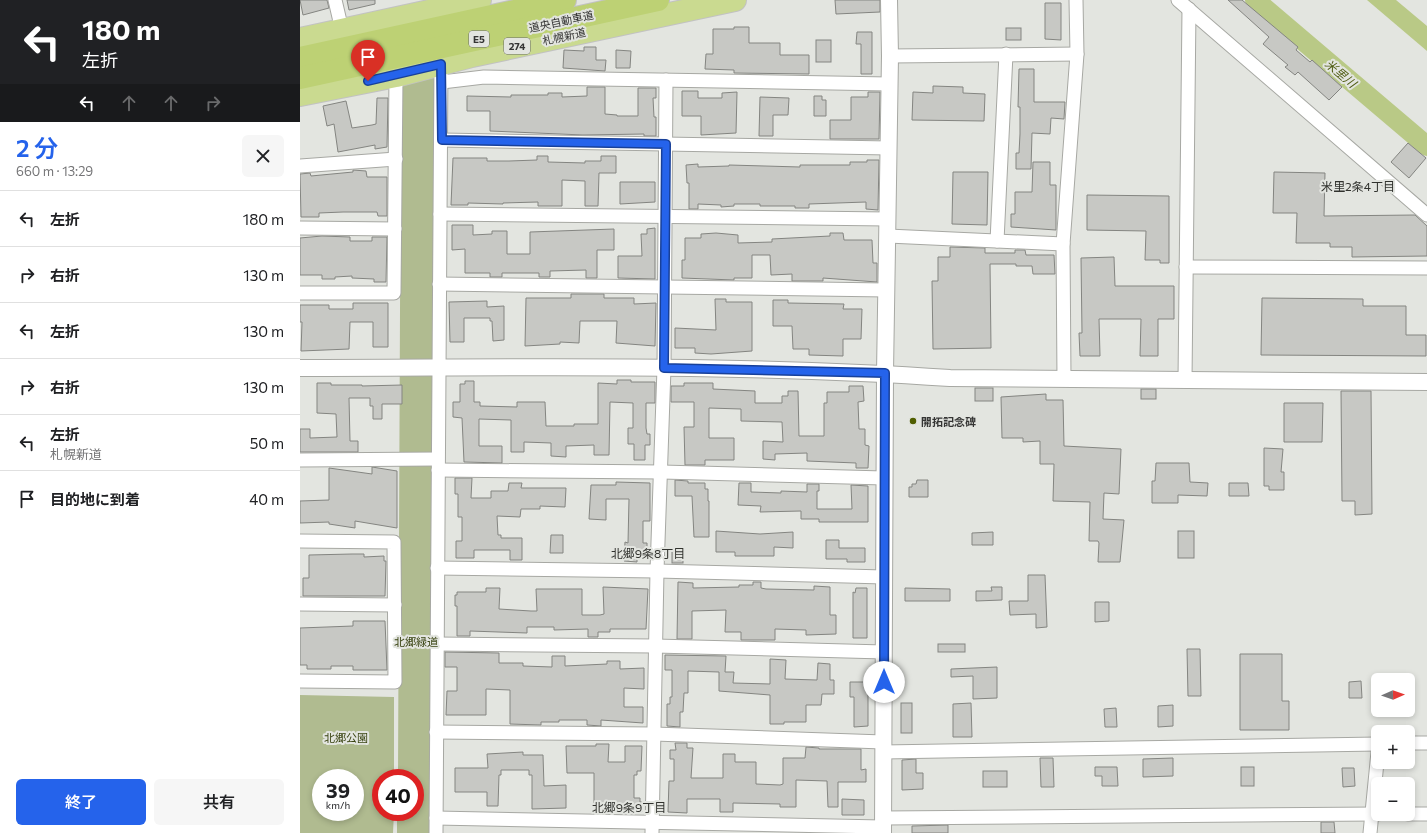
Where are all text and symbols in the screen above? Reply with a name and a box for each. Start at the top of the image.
street label: 道央自動車道 [527,8,595,34]
text: 180 m [82,12,160,46]
icon: left [16,16,68,68]
street label: 札幌新道 [541,25,587,47]
road number: E5 [469,31,489,47]
road number: 274 [504,38,530,54]
pin [351,40,385,81]
icon: arrive [357,46,379,68]
text: 左折 [82,49,118,71]
water label: 米里川 [1323,56,1361,91]
icon: left [76,92,98,114]
icon: ahead [118,92,140,114]
icon: ahead [160,92,182,114]
icon: right [202,92,224,114]
text: 2 分 [16,133,58,162]
button: close [242,135,284,177]
text: 660 m · 13:29 [16,163,93,179]
district label: 米里2条4丁目 [1321,179,1395,193]
icon: left [16,208,38,230]
text: 左折 [50,210,80,228]
text: 180 m [243,210,284,228]
icon: right [16,264,38,286]
text: 右折 [50,266,80,284]
text: 130 m [243,266,284,284]
icon: left [16,320,38,342]
text: 左折 [50,322,80,340]
text: 130 m [243,322,284,340]
icon: right [16,376,38,398]
text: 右折 [50,378,80,396]
text: 130 m [243,378,284,396]
place label: 開拓記念碑 [921,415,976,428]
marker: 開拓記念碑 [908,416,918,426]
text: 左折 [50,425,80,443]
icon: left [16,432,38,454]
text: 50 m [250,434,284,452]
text: 札幌新道 [50,446,102,462]
icon: arrive [16,488,38,510]
text: 目的地に到着 [50,490,140,508]
text: 40 m [249,490,284,508]
district label: 北郷9条8丁目 [611,546,685,560]
park label: 北郷緑道 [394,635,438,648]
position arrow [863,661,905,703]
north arrow [1371,673,1415,717]
map controls [1371,673,1415,821]
button: + [1371,725,1415,769]
park label: 北郷公園 [324,731,368,744]
speed limit sign: 40 [372,769,424,821]
button: − [1371,777,1415,821]
text: 39 [326,778,350,802]
button: 終了 [16,779,146,825]
button: 共有 [154,779,284,825]
text: km/h [326,799,350,811]
district label: 北郷9条9丁目 [592,800,666,814]

